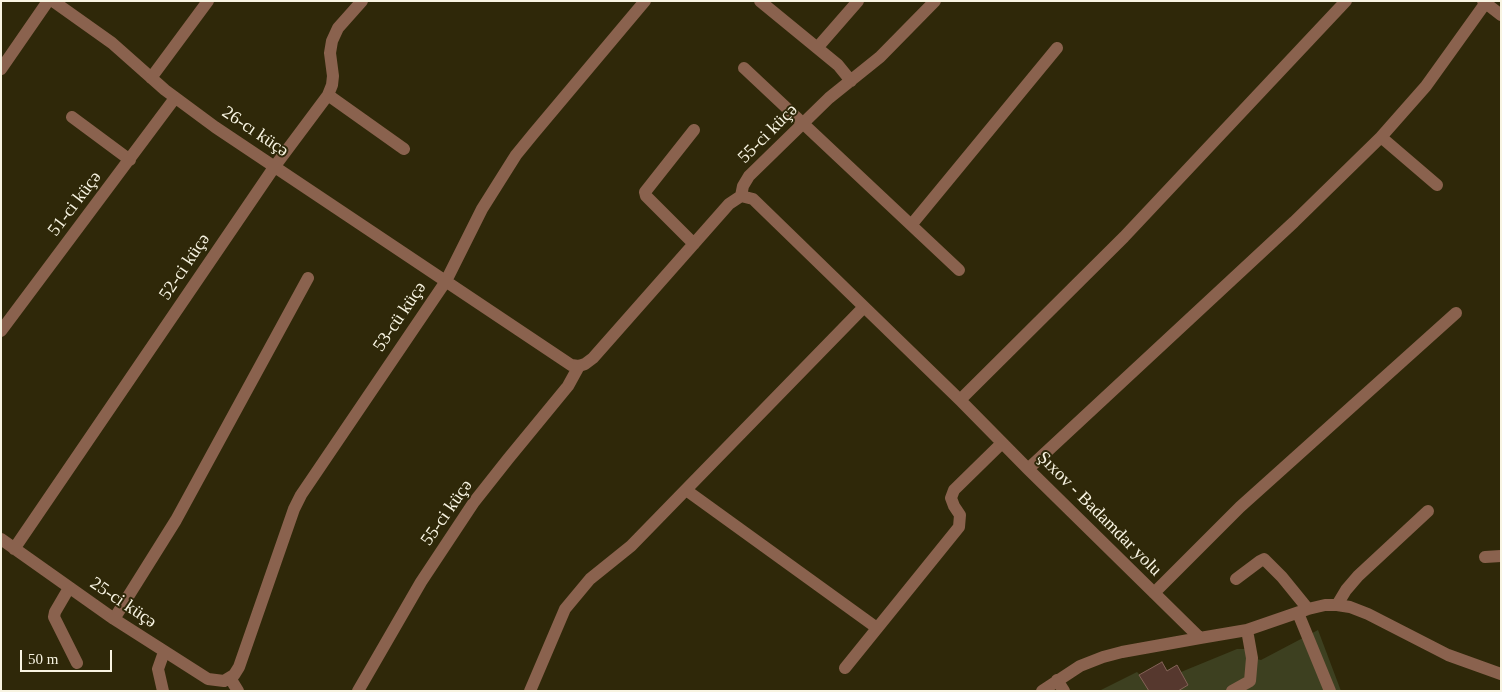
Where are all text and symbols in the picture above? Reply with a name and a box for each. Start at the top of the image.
street label: 55-ci küçə [734,100,802,168]
street label: 26-cı küçə [218,102,292,162]
street label: 51-ci küçə [44,167,106,241]
street label: 52-ci küçə [155,230,215,304]
street label: 53-cü küçə [369,278,431,356]
street label: Şıxov - Badamdar yolu [1032,447,1166,581]
street label: 55-ci küçə [417,476,477,550]
street label: 25-ci küçə [86,573,160,633]
scale bar [22,640,115,672]
text: 50 m [28,651,58,667]

